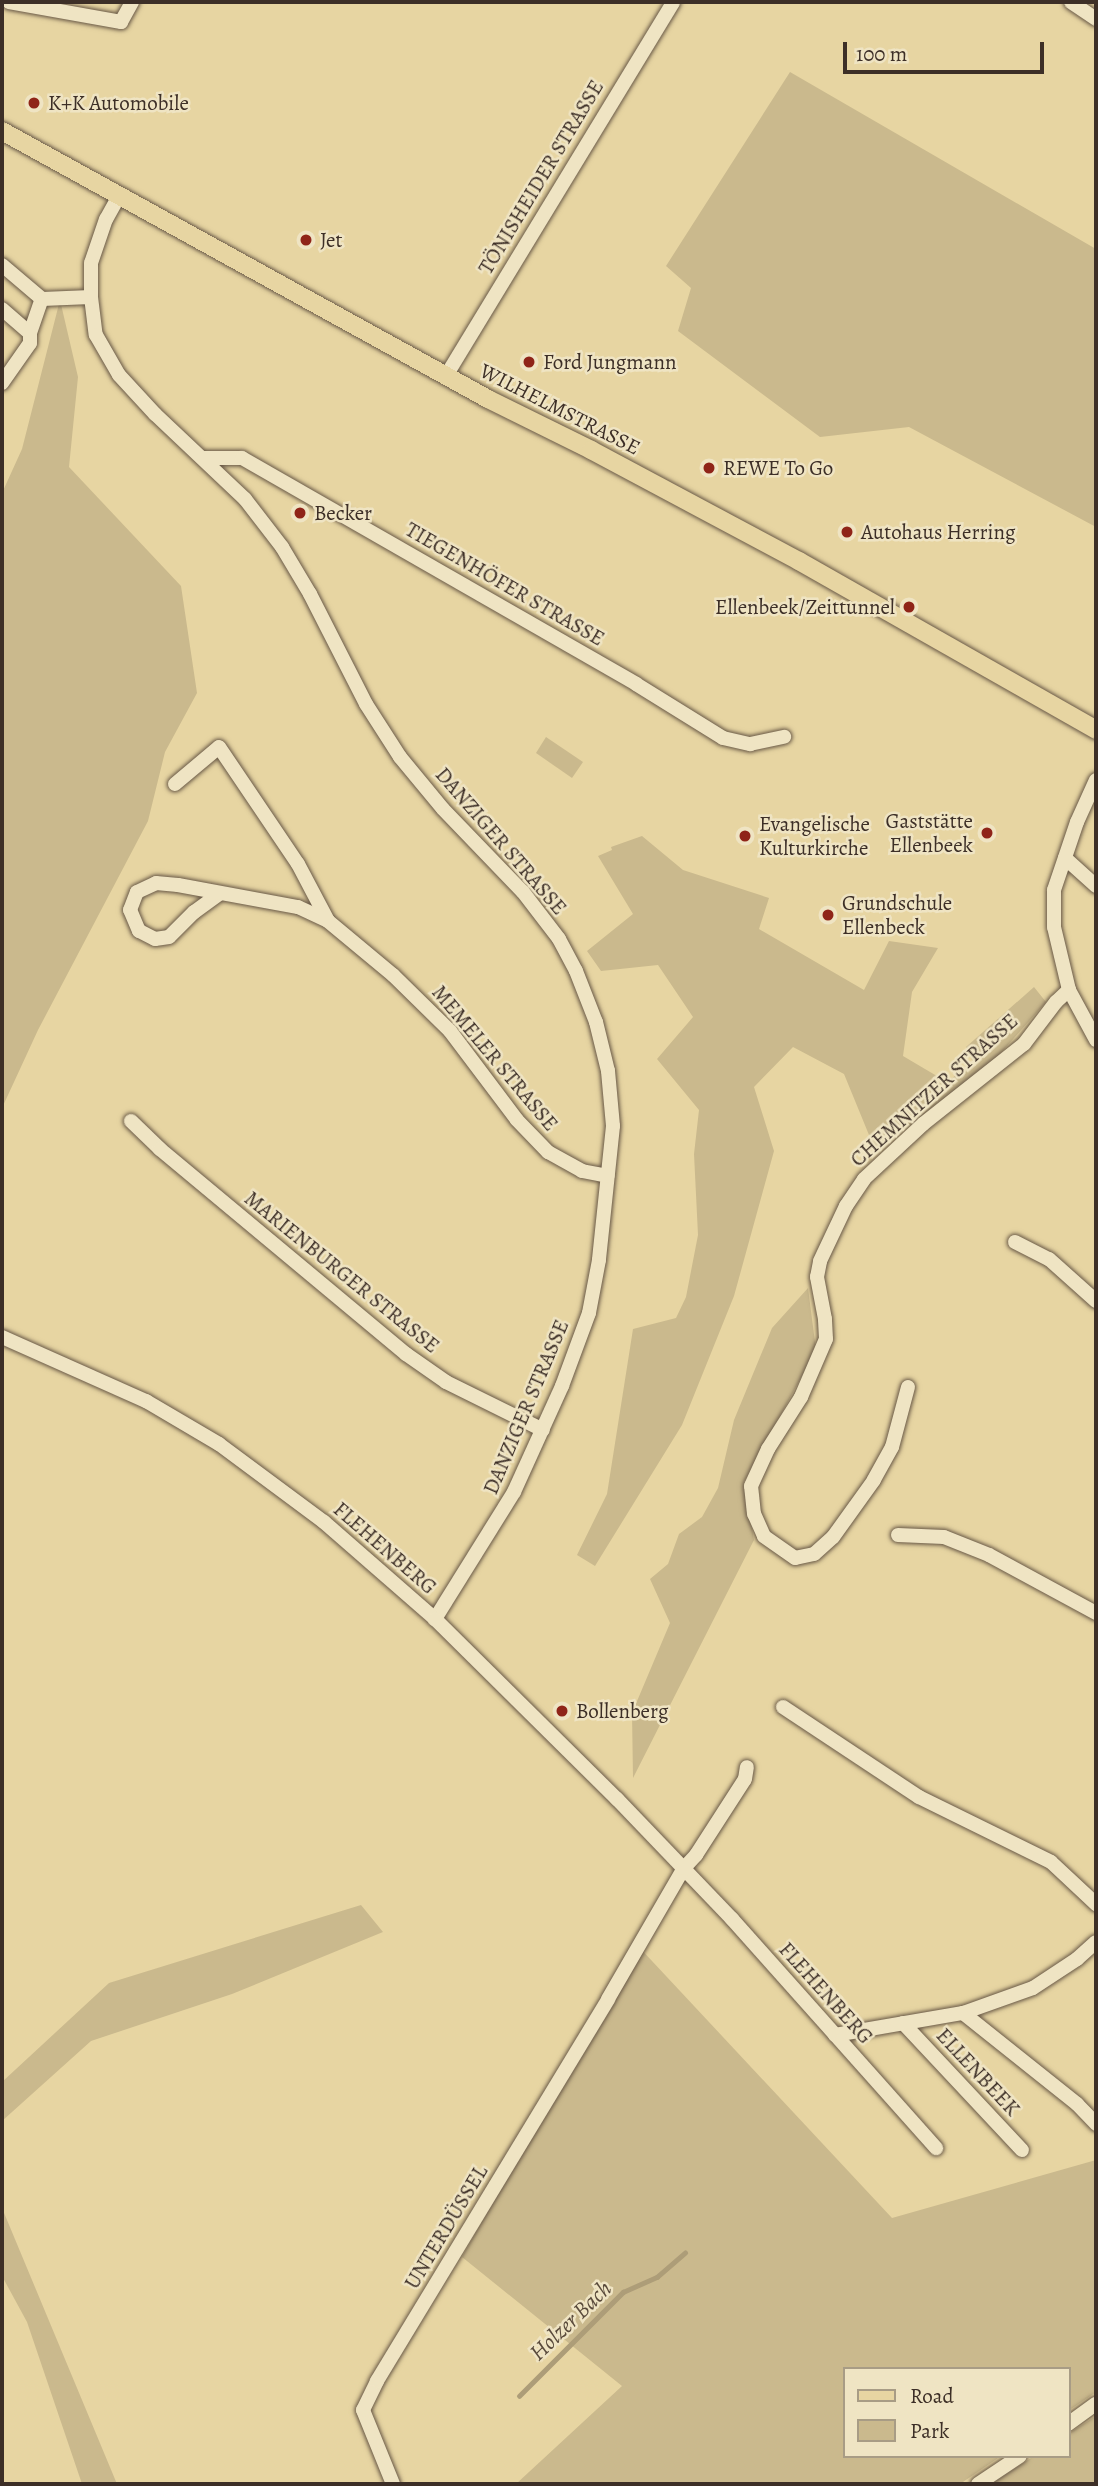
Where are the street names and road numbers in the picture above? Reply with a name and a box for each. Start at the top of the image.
street label: TÖNISHEIDER STRASSE [473,75,609,279]
street label: WILHELMSTRASSE [476,358,644,460]
street label: TIEGENHÖFER STRASSE [401,517,609,651]
street label: DANZIGER STRASSE [430,762,572,920]
street label: MEMELER STRASSE [427,980,563,1136]
street label: CHEMNITZER STRASSE [845,1008,1023,1172]
street label: MARIENBURGER STRASSE [240,1186,444,1358]
street label: DANZIGER STRASSE [478,1316,574,1498]
street label: FLEHENBERG [328,1496,442,1600]
street label: FLEHENBERG [774,1937,878,2049]
street label: ELLENBEEK [931,2023,1025,2121]
street label: UNTERDÜSSEL [399,2160,493,2294]

